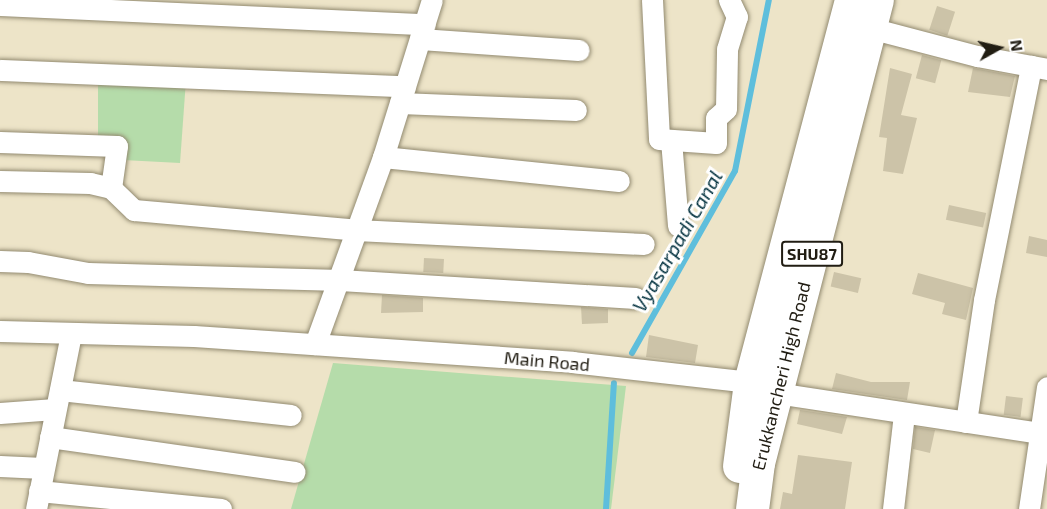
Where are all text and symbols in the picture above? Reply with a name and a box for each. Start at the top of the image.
north arrow [969,18,1029,78]
text: N [1007,38,1028,52]
water label: Vyasarpadi Canal [627,166,727,316]
road number: SHU87 [780,241,844,267]
street label: Erukkancheri High Road [747,280,815,472]
street label: Main Road [503,346,591,376]

